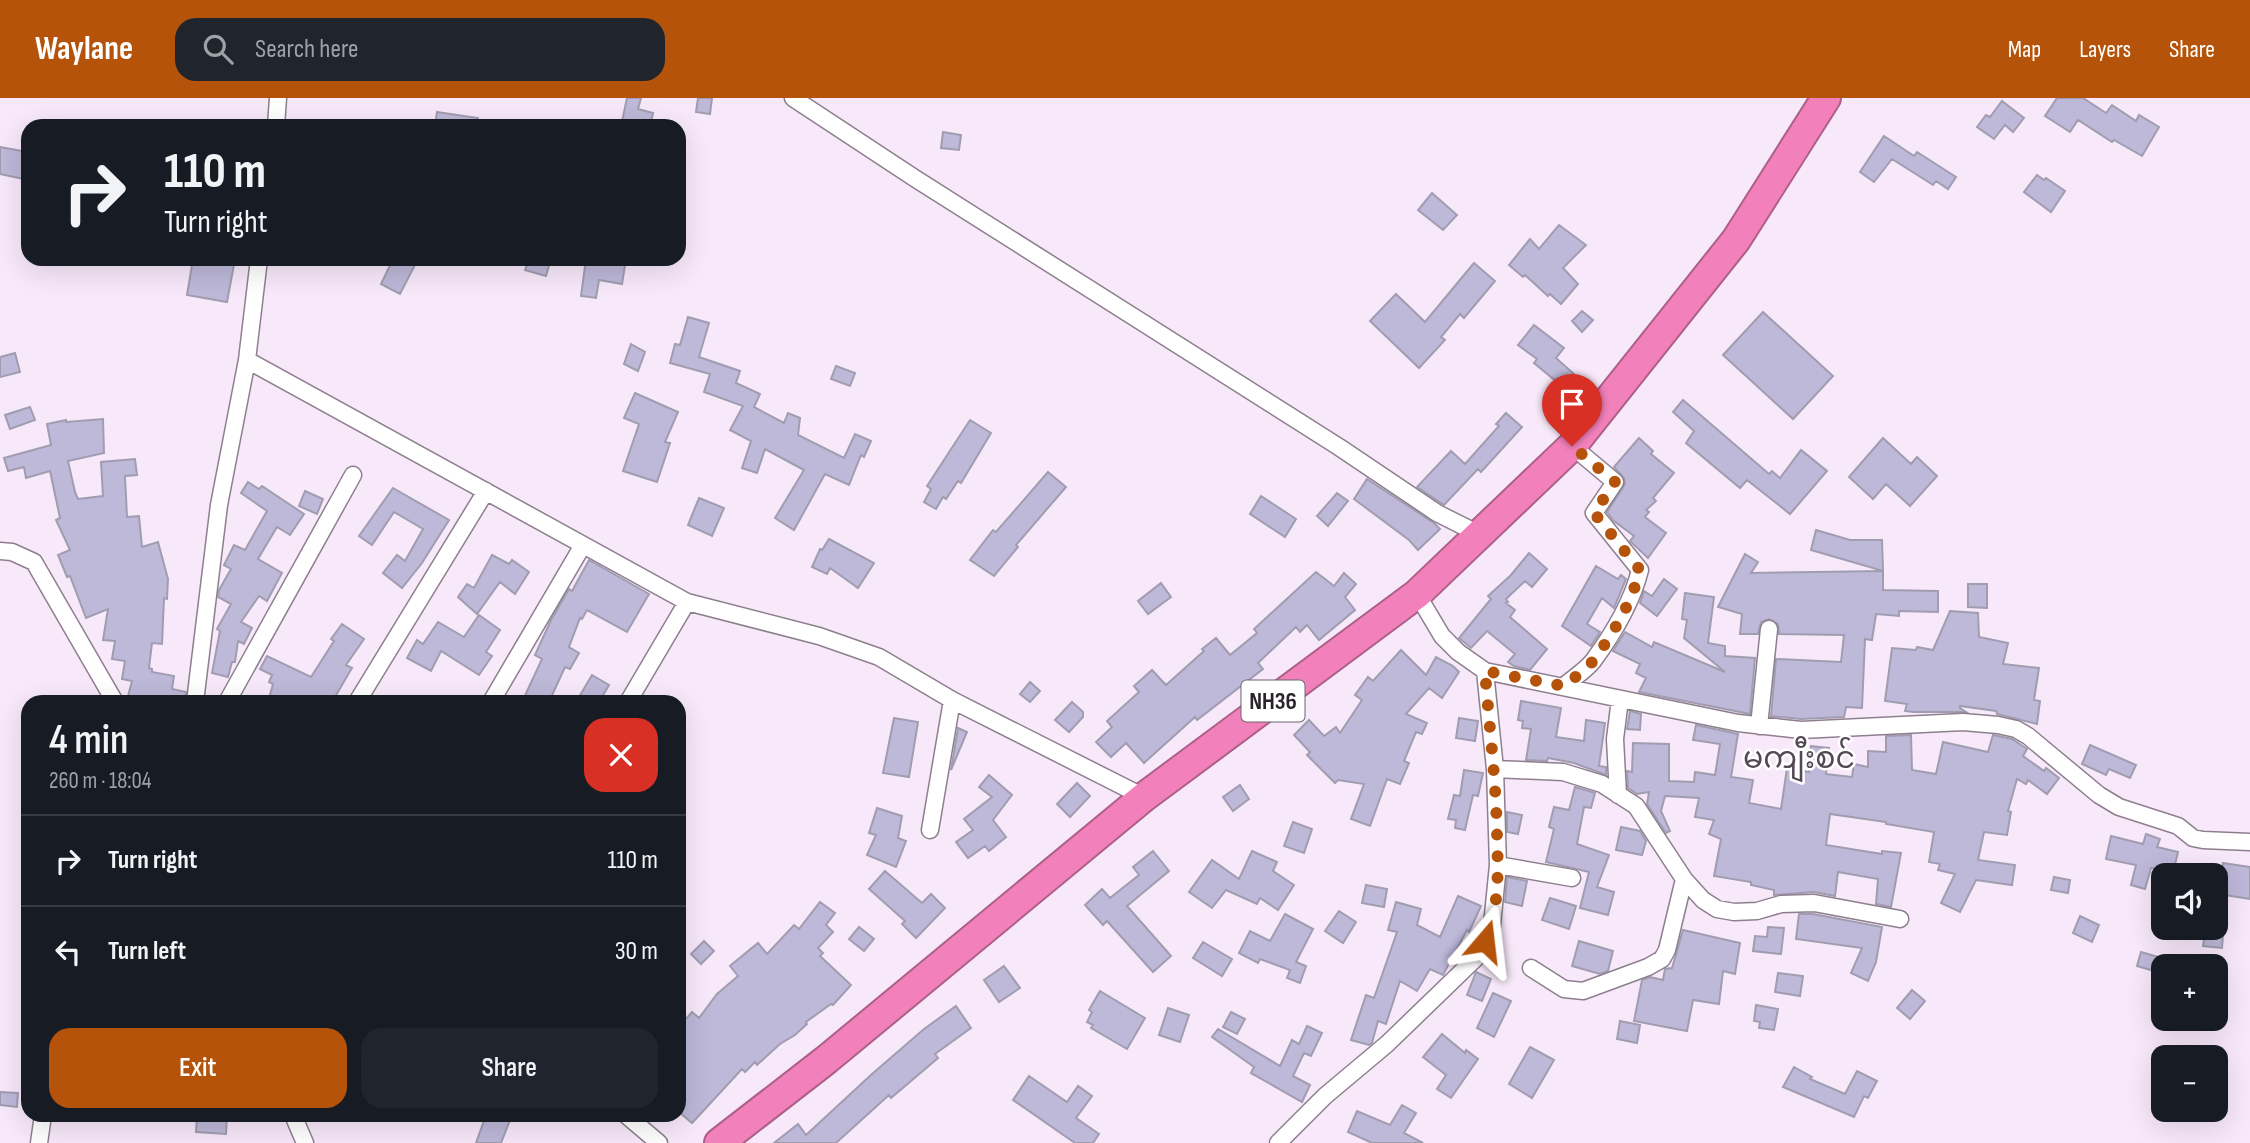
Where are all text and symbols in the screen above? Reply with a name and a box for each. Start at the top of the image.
search box [175,18,665,81]
text: Waylane [35,29,133,69]
icon: search [199,30,237,68]
text: Search here [255,34,358,65]
text: Map [2008,35,2041,64]
text: Layers [2079,35,2131,64]
text: Share [2169,35,2215,64]
text: 110 m [164,143,266,202]
icon: right [49,147,140,238]
text: Turn right [164,203,268,242]
pin [1542,374,1602,446]
icon: arrive [1553,385,1591,423]
road number: NH36 [1242,680,1304,722]
text: 4 min [49,715,128,766]
button: close [584,718,658,792]
district label: မကျီးစင် [1743,736,1855,783]
text: 260 m · 18:04 [49,767,151,795]
icon: right [49,842,87,880]
text: Turn right [108,845,197,876]
text: 110 m [607,845,658,876]
map controls [2151,863,2228,1122]
button: sound [2151,863,2228,940]
position arrow [1448,904,1522,978]
icon: left [49,933,87,971]
text: Turn left [108,936,186,967]
text: 30 m [615,936,658,967]
button: + [2151,954,2228,1031]
button: Exit [49,1028,347,1108]
button: Share [361,1028,658,1108]
button: − [2151,1045,2228,1122]

